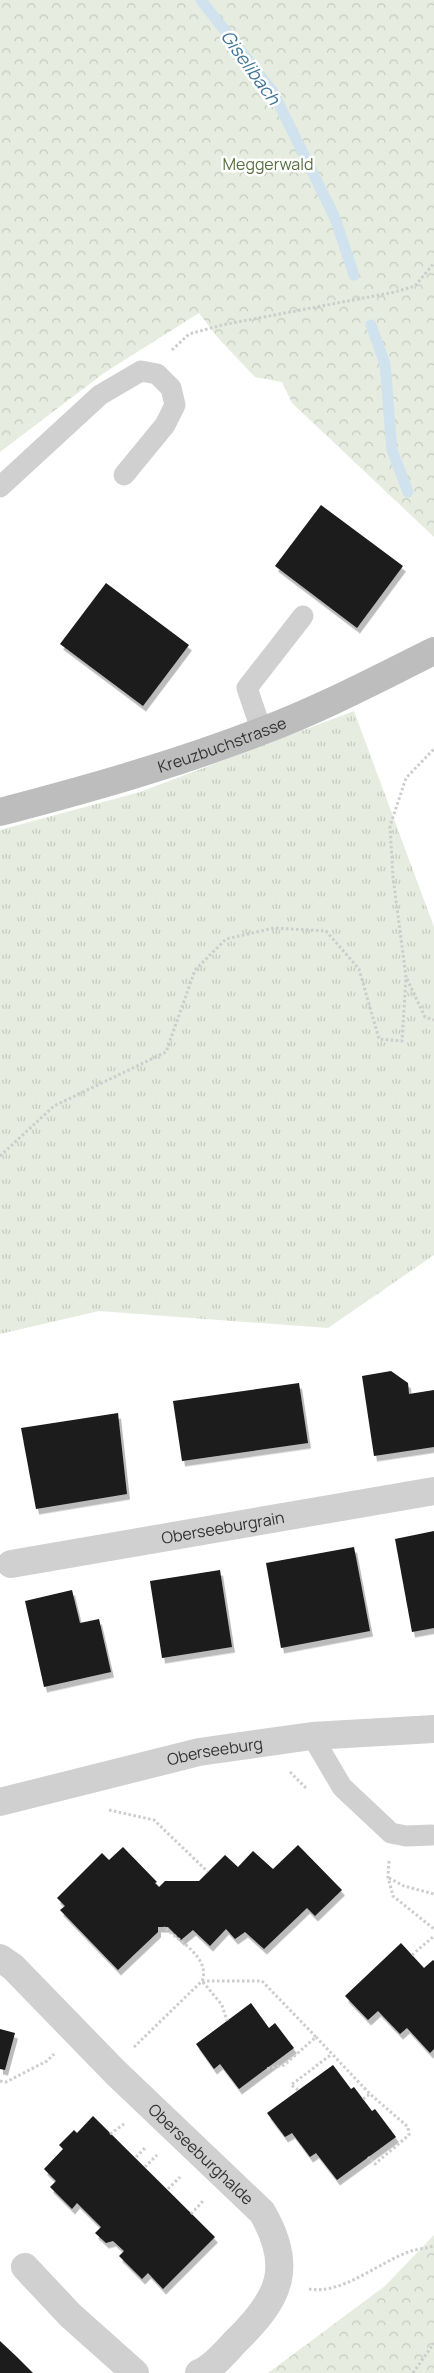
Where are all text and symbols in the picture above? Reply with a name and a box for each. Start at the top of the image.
water label: Giselibach [216,25,287,110]
park label: Meggerwald [223,153,313,175]
street label: Kreuzbuchstrasse [155,712,290,778]
street label: Oberseeburgrain [160,1506,286,1549]
street label: Oberseeburg [165,1732,264,1771]
street label: Oberseeburghalde [144,2098,259,2209]

